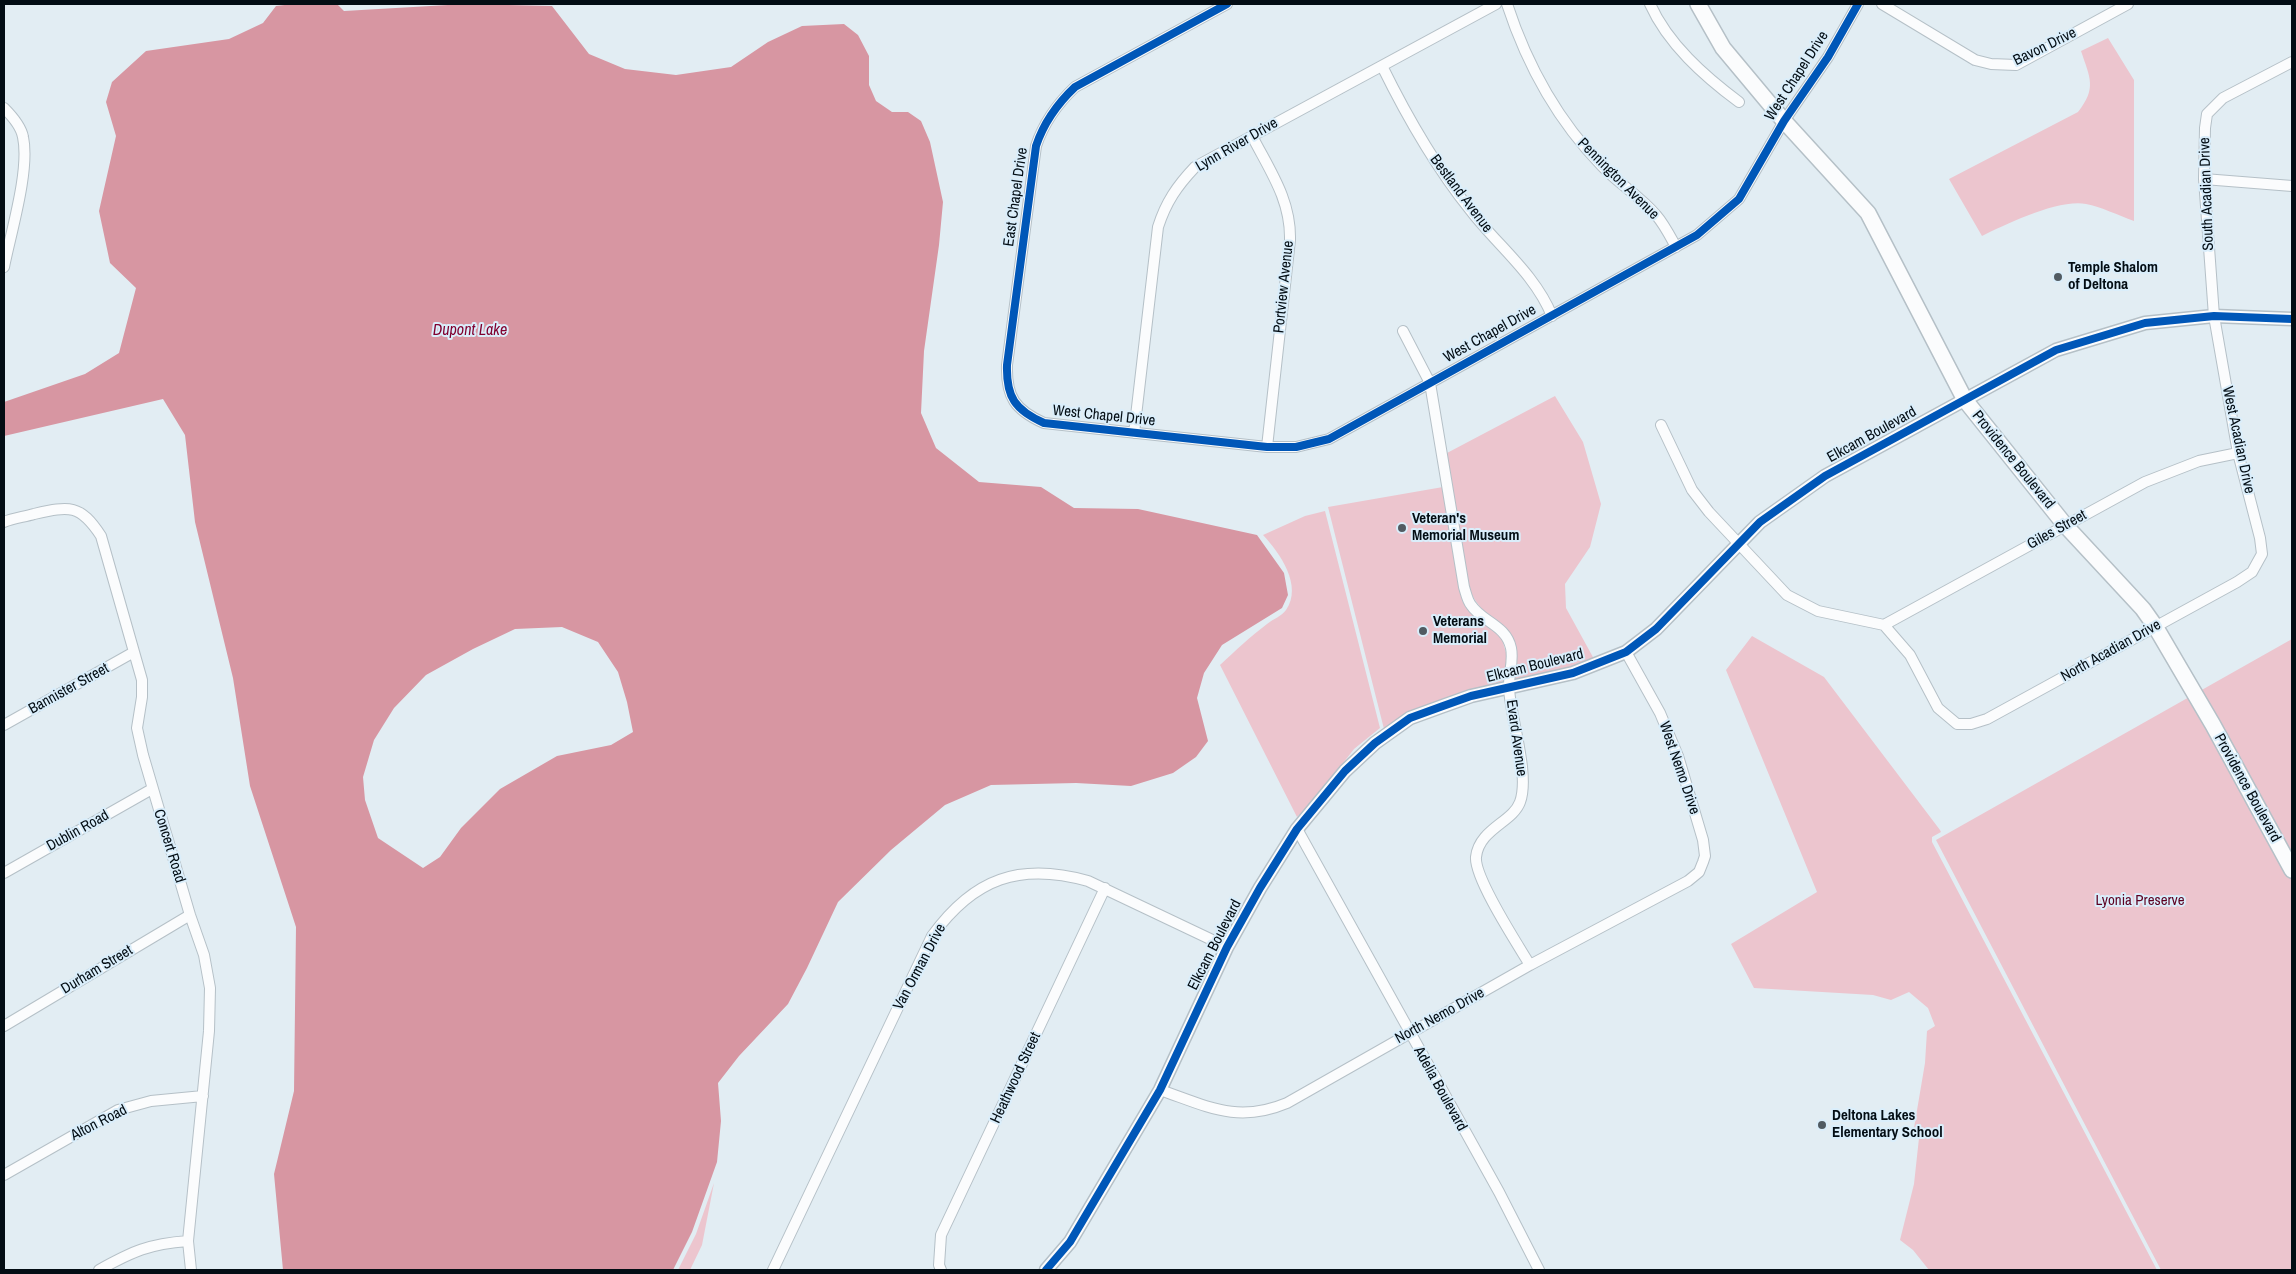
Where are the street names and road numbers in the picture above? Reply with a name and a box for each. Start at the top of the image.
street label: Bavon Drive [2011,24,2079,70]
street label: West Chapel Drive [1761,28,1833,124]
street label: Lynn River Drive [1193,114,1281,176]
street label: Pennington Avenue [1574,135,1662,223]
street label: South Acadian Drive [2196,137,2218,251]
street label: East Chapel Drive [1000,146,1032,248]
street label: Bestland Avenue [1426,152,1496,236]
street label: Portview Avenue [1270,240,1298,334]
street label: West Chapel Drive [1441,301,1539,367]
street label: West Acadian Drive [2218,385,2258,495]
street label: West Chapel Drive [1052,402,1156,430]
street label: Elkcam Boulevard [1824,403,1920,467]
street label: Providence Boulevard [1968,407,2058,513]
street label: Giles Street [2024,506,2090,554]
street label: North Acadian Drive [2058,616,2164,686]
street label: Elkcam Boulevard [1485,645,1585,687]
street label: Bannister Street [26,660,112,718]
street label: Evard Avenue [1502,699,1530,777]
street label: West Nemo Drive [1655,719,1703,817]
street label: Providence Boulevard [2210,731,2284,845]
street label: Dublin Road [44,807,112,855]
street label: Concert Road [149,807,189,885]
street label: Elkcam Boulevard [1184,897,1246,993]
street label: Van Orman Drive [890,921,950,1013]
street label: Durham Street [58,942,136,998]
street label: North Nemo Drive [1392,984,1488,1048]
street label: Heathwood Street [987,1030,1045,1126]
street label: Adelia Boulevard [1409,1044,1471,1134]
street label: Alton Road [68,1101,130,1145]

